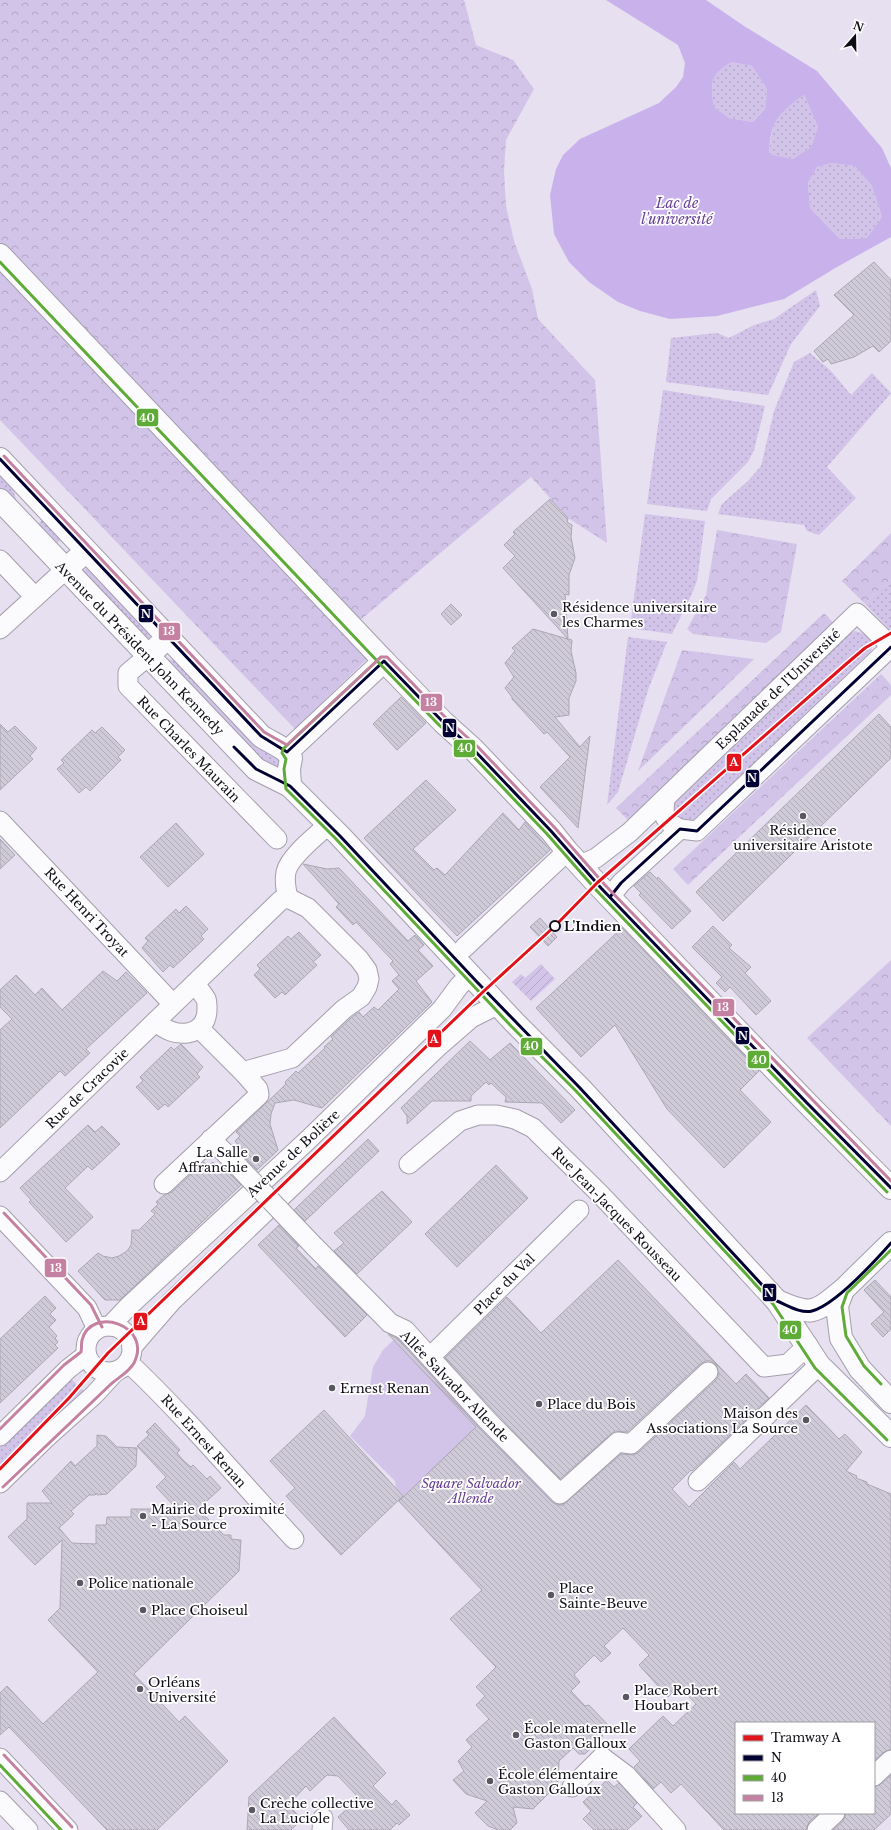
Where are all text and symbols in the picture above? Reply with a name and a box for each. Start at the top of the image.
north arrow [835,16,875,56]
text: N [851,18,866,35]
water label: Lac de l'université [641,194,714,228]
line badge: 40 [136,408,159,427]
text: 40 [139,411,155,425]
street label: Avenue du Président John Kennedy [51,557,228,739]
place label: Résidence universitaire les Charmes [562,599,717,631]
line badge: N [138,604,154,623]
text: N [141,607,152,621]
marker: Résidence universitaire les Charmes [549,609,559,619]
line badge: 13 [158,622,181,641]
text: 13 [163,624,175,638]
street label: Esplanade de l'Université [712,625,844,753]
street label: Rue Charles Maurain [134,693,244,806]
line badge: 13 [420,693,443,712]
text: 13 [425,695,437,709]
line badge: N [442,718,457,738]
text: N [445,721,456,735]
line badge: 40 [453,739,476,758]
text: 40 [457,741,473,755]
line badge: A [726,753,742,772]
text: A [729,755,740,769]
line badge: N [745,769,760,788]
text: N [747,771,758,785]
marker: Résidence universitaire Aristote [798,811,808,821]
place label: Résidence universitaire Aristote [733,822,873,854]
street label: Rue Henri Troyat [41,864,133,961]
place label: L'Indien [564,918,622,935]
marker: L'Indien [549,920,561,932]
line badge: 13 [712,998,735,1017]
text: 13 [717,1000,729,1014]
line badge: N [735,1026,750,1045]
line badge: A [427,1029,442,1048]
text: N [738,1029,749,1043]
text: A [429,1032,440,1046]
line badge: 40 [520,1037,543,1056]
text: 40 [523,1039,539,1053]
street label: Rue de Cracovie [42,1044,132,1132]
line badge: 40 [747,1050,770,1069]
text: 40 [751,1053,767,1067]
street label: Avenue de Bolière [242,1106,343,1202]
place label: La Salle Affranchie [177,1144,248,1176]
street label: Rue Jean-Jacques Rousseau [548,1144,686,1285]
marker: La Salle Affranchie [251,1154,261,1164]
street label: Place du Val [470,1250,538,1318]
line badge: 13 [44,1258,67,1278]
text: 13 [50,1261,62,1275]
line badge: N [762,1283,777,1302]
text: N [764,1286,775,1300]
line badge: A [133,1312,148,1331]
text: A [136,1314,147,1328]
line badge: 40 [779,1320,802,1340]
text: 40 [782,1323,798,1337]
street label: Allée Salvador Allende [396,1326,513,1446]
place label: Ernest Renan [340,1380,429,1397]
marker: Ernest Renan [327,1383,337,1393]
street label: Rue Ernest Renan [157,1391,250,1491]
place label: Place du Bois [547,1396,636,1413]
marker: Place du Bois [534,1399,544,1409]
place label: Maison des Associations La Source [645,1405,798,1437]
marker: Maison des Associations La Source [801,1415,811,1425]
park label: Square Salvador Allende [421,1475,522,1507]
place label: Mairie de proximité - La Source [151,1501,285,1533]
marker: Mairie de proximité - La Source [138,1511,148,1521]
place label: Police nationale [88,1575,194,1592]
marker: Police nationale [75,1578,85,1588]
place label: Place Sainte-Beuve [559,1580,647,1612]
marker: Place Sainte-Beuve [546,1590,556,1600]
place label: Place Choiseul [151,1602,248,1619]
marker: Place Choiseul [138,1605,148,1615]
place label: Orléans Université [148,1674,216,1706]
place label: Place Robert Houbart [634,1682,718,1714]
marker: Orléans Université [135,1684,145,1694]
marker: Place Robert Houbart [621,1692,631,1702]
place label: École maternelle Gaston Galloux [524,1720,636,1752]
legend [735,1722,875,1814]
marker: École maternelle Gaston Galloux [511,1730,521,1740]
text: Tramway A [771,1730,842,1745]
text: N [771,1750,782,1765]
place label: École élémentaire Gaston Galloux [498,1766,618,1798]
text: 40 [771,1770,787,1785]
marker: École élémentaire Gaston Galloux [485,1776,495,1786]
text: 13 [771,1790,784,1805]
place label: Crèche collective La Luciole [260,1795,374,1827]
marker: Crèche collective La Luciole [247,1805,257,1815]

